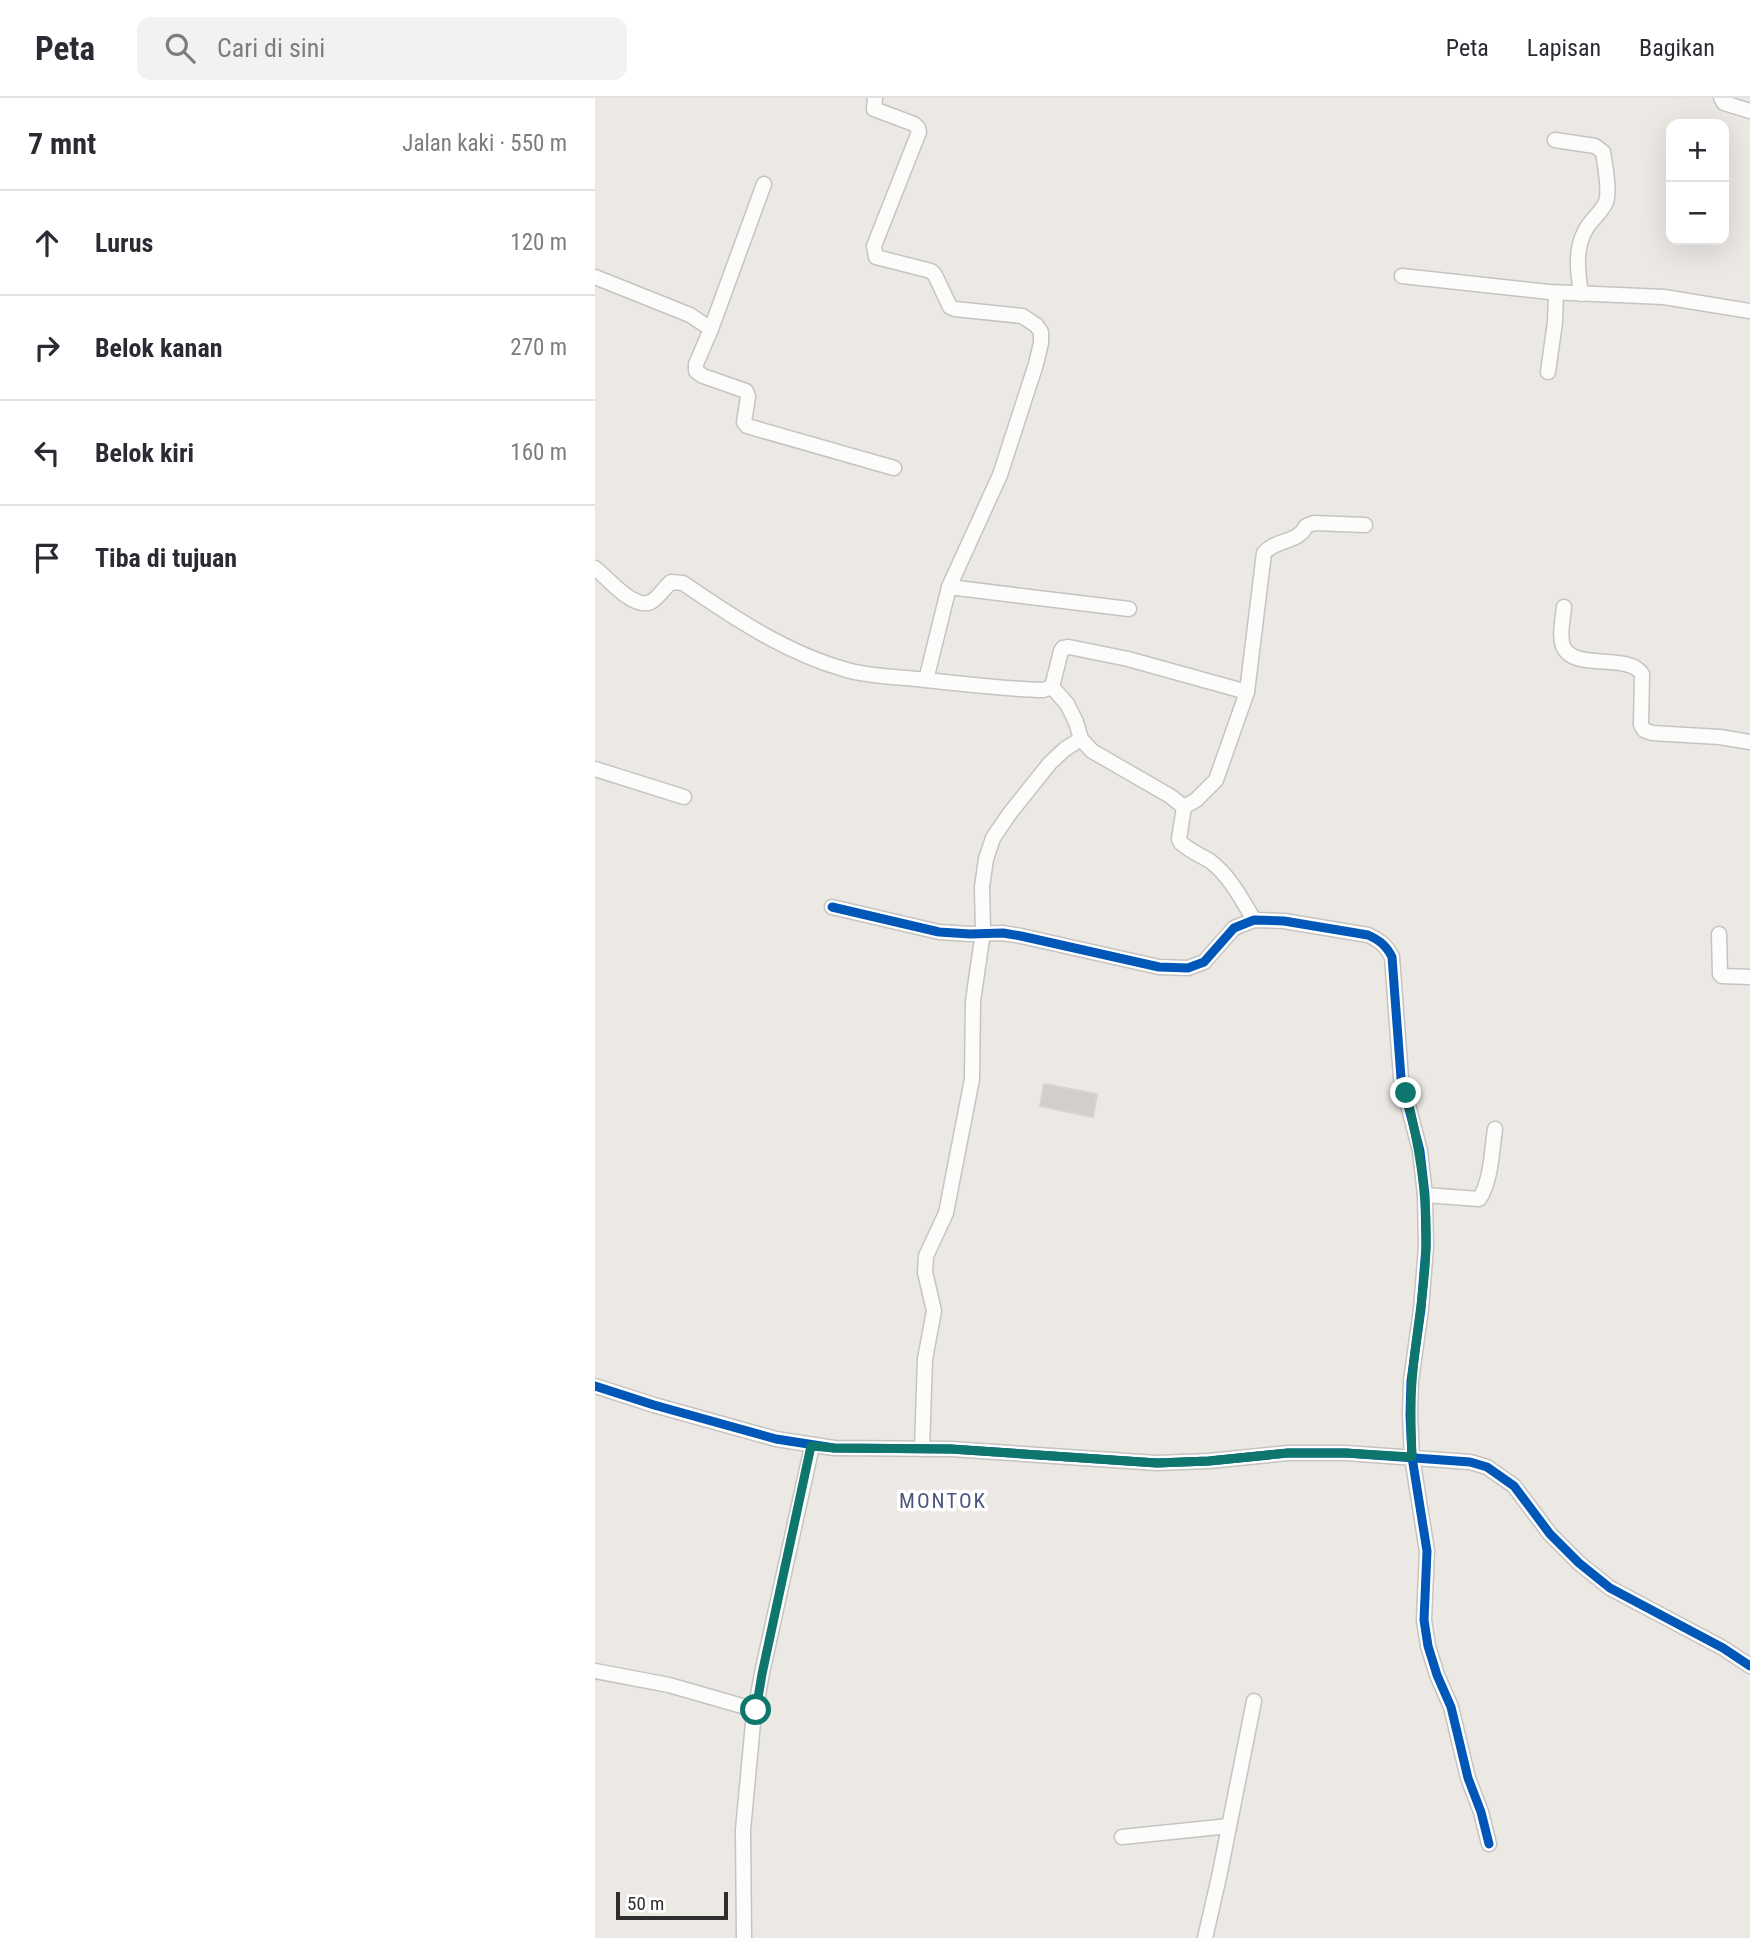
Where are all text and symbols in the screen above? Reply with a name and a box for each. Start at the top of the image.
search box [137,17,627,80]
text: Peta [35,29,95,68]
icon: search [161,29,199,67]
text: Cari di sini [217,33,325,63]
text: Peta [1446,34,1489,62]
text: Lapisan [1527,34,1601,62]
text: Bagikan [1639,34,1715,62]
map controls [1666,119,1729,245]
button: + [1666,119,1729,182]
text: 7 mnt [28,126,96,161]
text: Jalan kaki · 550 m [402,130,567,157]
button: − [1666,182,1729,245]
icon: ahead [28,224,66,262]
text: Lurus [95,228,153,258]
text: 120 m [510,229,567,256]
icon: right [28,329,66,367]
text: Belok kanan [95,333,222,363]
text: 270 m [510,334,567,361]
icon: left [28,434,66,472]
text: Belok kiri [95,438,194,468]
text: 160 m [510,439,567,466]
icon: arrive [28,539,66,577]
text: Tiba di tujuan [95,543,237,573]
route end [1390,1077,1421,1108]
district label: MONTOK [899,1489,987,1513]
route start [740,1694,771,1725]
scale bar [616,1889,728,1921]
text: 50 m [627,1892,664,1915]

